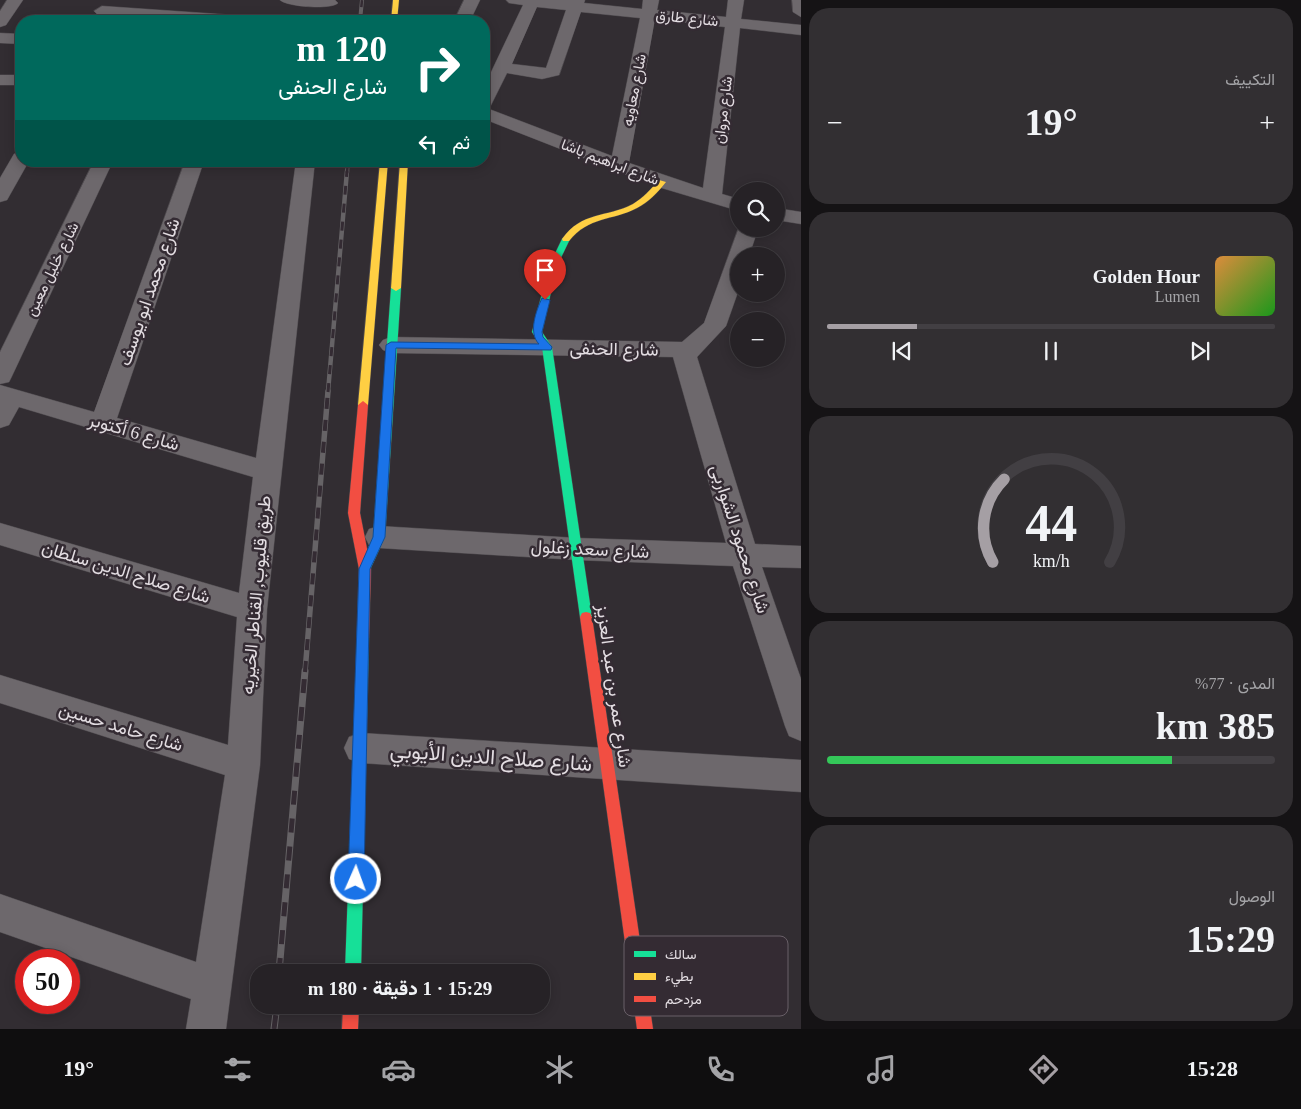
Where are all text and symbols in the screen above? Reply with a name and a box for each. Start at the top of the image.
street label: شارع طارق [655,7,719,32]
text: 120 m [297,30,387,69]
icon: right [405,35,470,100]
street label: شارع معاويه [619,52,652,128]
text: التكييف [1225,71,1275,88]
text: شارع الحنفى [278,74,387,99]
street label: شارع مروان [711,75,738,145]
text: 19° [1024,101,1078,143]
text: − [827,107,843,138]
text: + [1259,107,1275,138]
icon: left [414,130,442,158]
text: ثم [452,132,470,153]
street label: شارع ابراهيم باشا [558,136,661,191]
map controls [730,182,785,367]
button: search [730,182,785,237]
street label: شارع محمد ابو يوسف [114,216,185,369]
street label: شارع خليل معين [22,220,84,320]
button: + [730,247,785,302]
pin [524,249,566,300]
icon: arrive [531,256,559,284]
text: Golden Hour [1093,266,1200,287]
text: Lumen [1155,288,1200,305]
button: − [730,312,785,367]
icon: previous [888,337,916,365]
icon: pause [1037,337,1065,365]
icon: next [1186,337,1214,365]
street label: شارع الحنفى [569,338,659,362]
street label: شارع 6 أكتوبر [85,409,182,456]
street label: شارع محمود الشواربى [705,462,773,616]
street label: طريق قليوب, القناطر الخيريه [237,495,276,695]
text: 44 [1025,495,1077,552]
street label: شارع سعد زغلول [530,536,650,564]
street label: شارع صلاح الدين سلطان [39,537,212,609]
text: km/h [1033,551,1069,571]
street label: شارع عمر بن عبد العزيز [591,602,635,769]
text: المدى · 77% [1195,675,1275,692]
street label: شارع حامد حسين [56,699,185,757]
text: 385 km [1156,705,1275,747]
street label: شارع صلاح الدين الأيوبي [389,738,593,781]
position arrow [329,852,381,904]
text: الوصول [1229,888,1275,905]
text: 15:29 [1186,918,1275,960]
legend [624,936,788,1016]
text: سالك [665,947,696,962]
speed limit sign: 50 [15,949,80,1014]
text: بطيء [665,969,693,988]
text: 15:29 · 1 دقيقة · 180 m [308,978,492,999]
text: مزدحم [665,992,702,1008]
icon: filters [220,1052,255,1087]
icon: car [381,1052,416,1087]
icon: climate [542,1052,577,1087]
icon: phone [703,1052,738,1087]
icon: music [864,1052,899,1087]
icon: directions [1026,1052,1061,1087]
text: 19° [63,1056,94,1081]
text: 15:28 [1187,1056,1238,1081]

